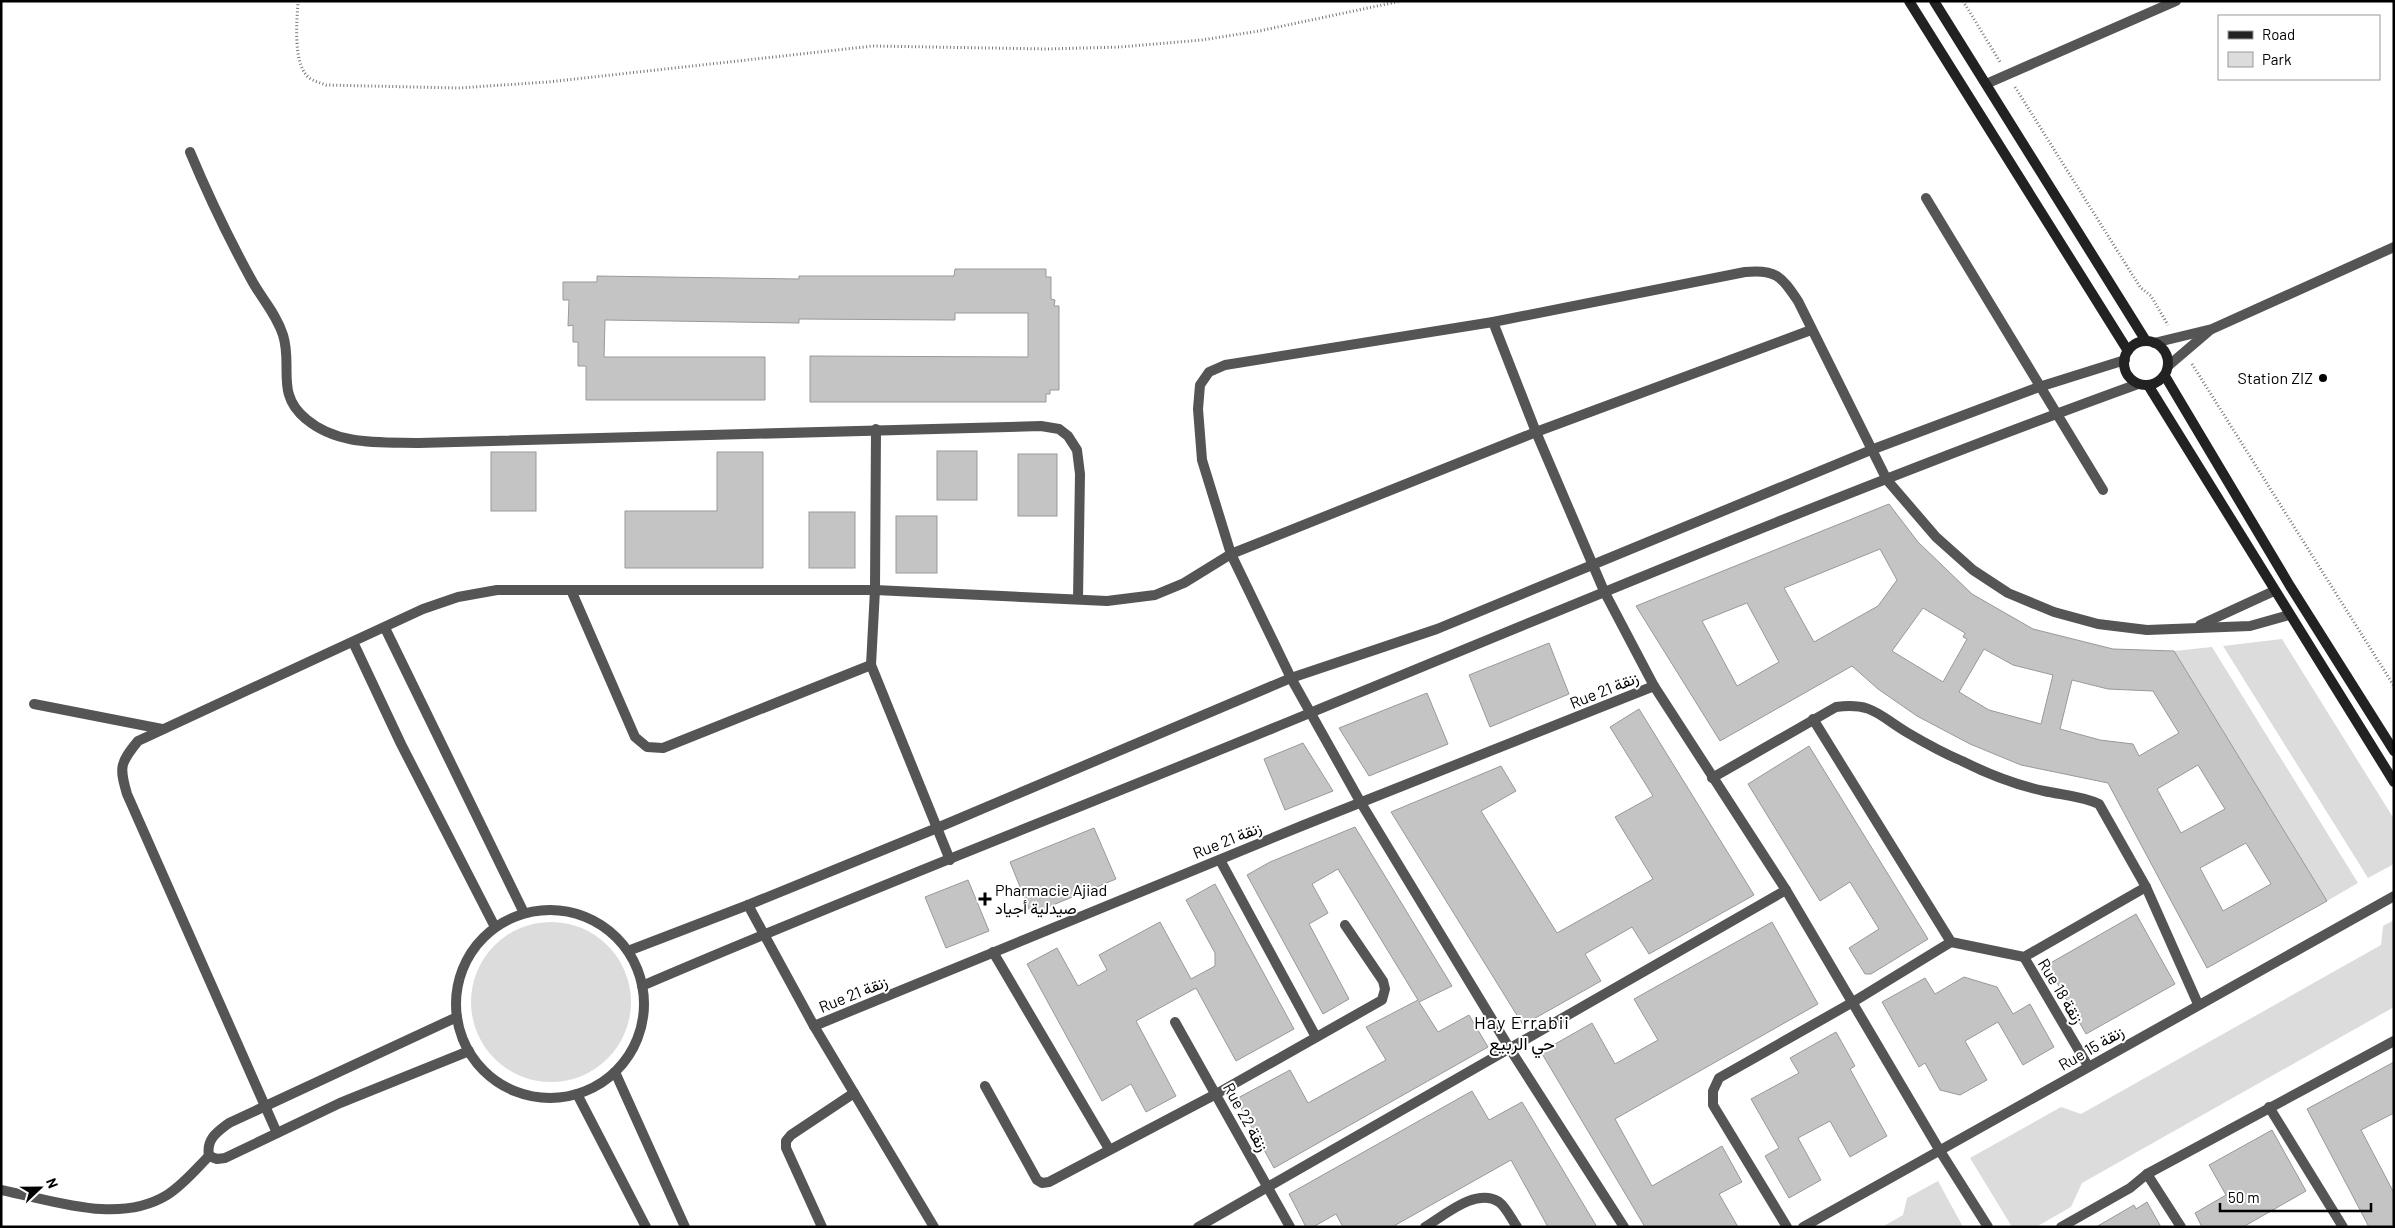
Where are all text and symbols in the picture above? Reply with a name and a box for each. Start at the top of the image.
legend [2218,15,2380,80]
text: Road [2262,25,2295,43]
text: Park [2262,50,2292,68]
place label: Station ZIZ [2238,368,2313,387]
marker: Station ZIZ [2317,372,2329,384]
street label: Rue 21 زنقة [1567,667,1642,714]
street label: Rue 21 زنقة [1190,817,1265,864]
place label: Pharmacie Ajiad صيدلية أجياد [995,880,1107,918]
marker: Pharmacie Ajiad صيدلية أجياد [979,893,991,905]
street label: Rue 18 زنقة [2033,955,2088,1028]
street label: Rue 21 زنقة [816,971,891,1018]
district label: Hay Errabii حي الربيع [1474,1011,1570,1059]
street label: Rue 15 زنقة [2055,1021,2128,1076]
street label: Rue 22 زنقة [1218,1079,1273,1155]
north arrow [15,1163,65,1213]
text: N [43,1175,62,1190]
scale bar [2220,1180,2371,1212]
text: 50 m [2228,1188,2260,1206]

